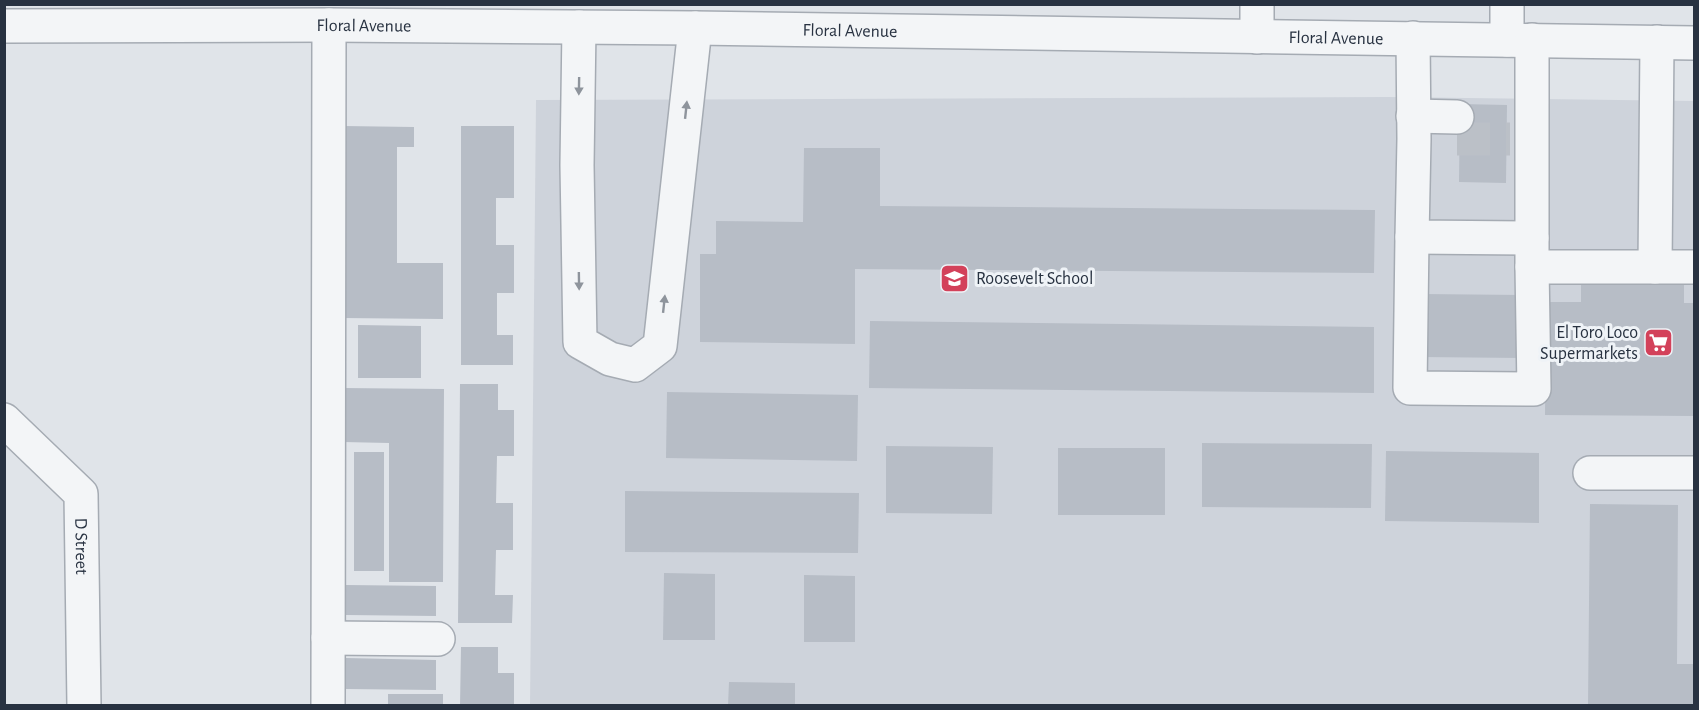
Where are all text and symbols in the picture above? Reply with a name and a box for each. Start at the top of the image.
street label: Floral Avenue [317,17,411,36]
street label: Floral Avenue [802,22,898,41]
street label: Floral Avenue [1288,29,1383,48]
one-way arrow [574,76,583,95]
one-way arrow [681,101,691,120]
school or university icon: Roosevelt School [939,262,971,294]
place label: Roosevelt School [976,270,1093,288]
one-way arrow [574,271,584,290]
one-way arrow [660,294,669,313]
place label: El Toro Loco Supermarkets [1540,324,1638,363]
supermarket icon: El Toro Loco Supermarkets [1643,326,1675,358]
street label: D Street [71,518,90,575]

